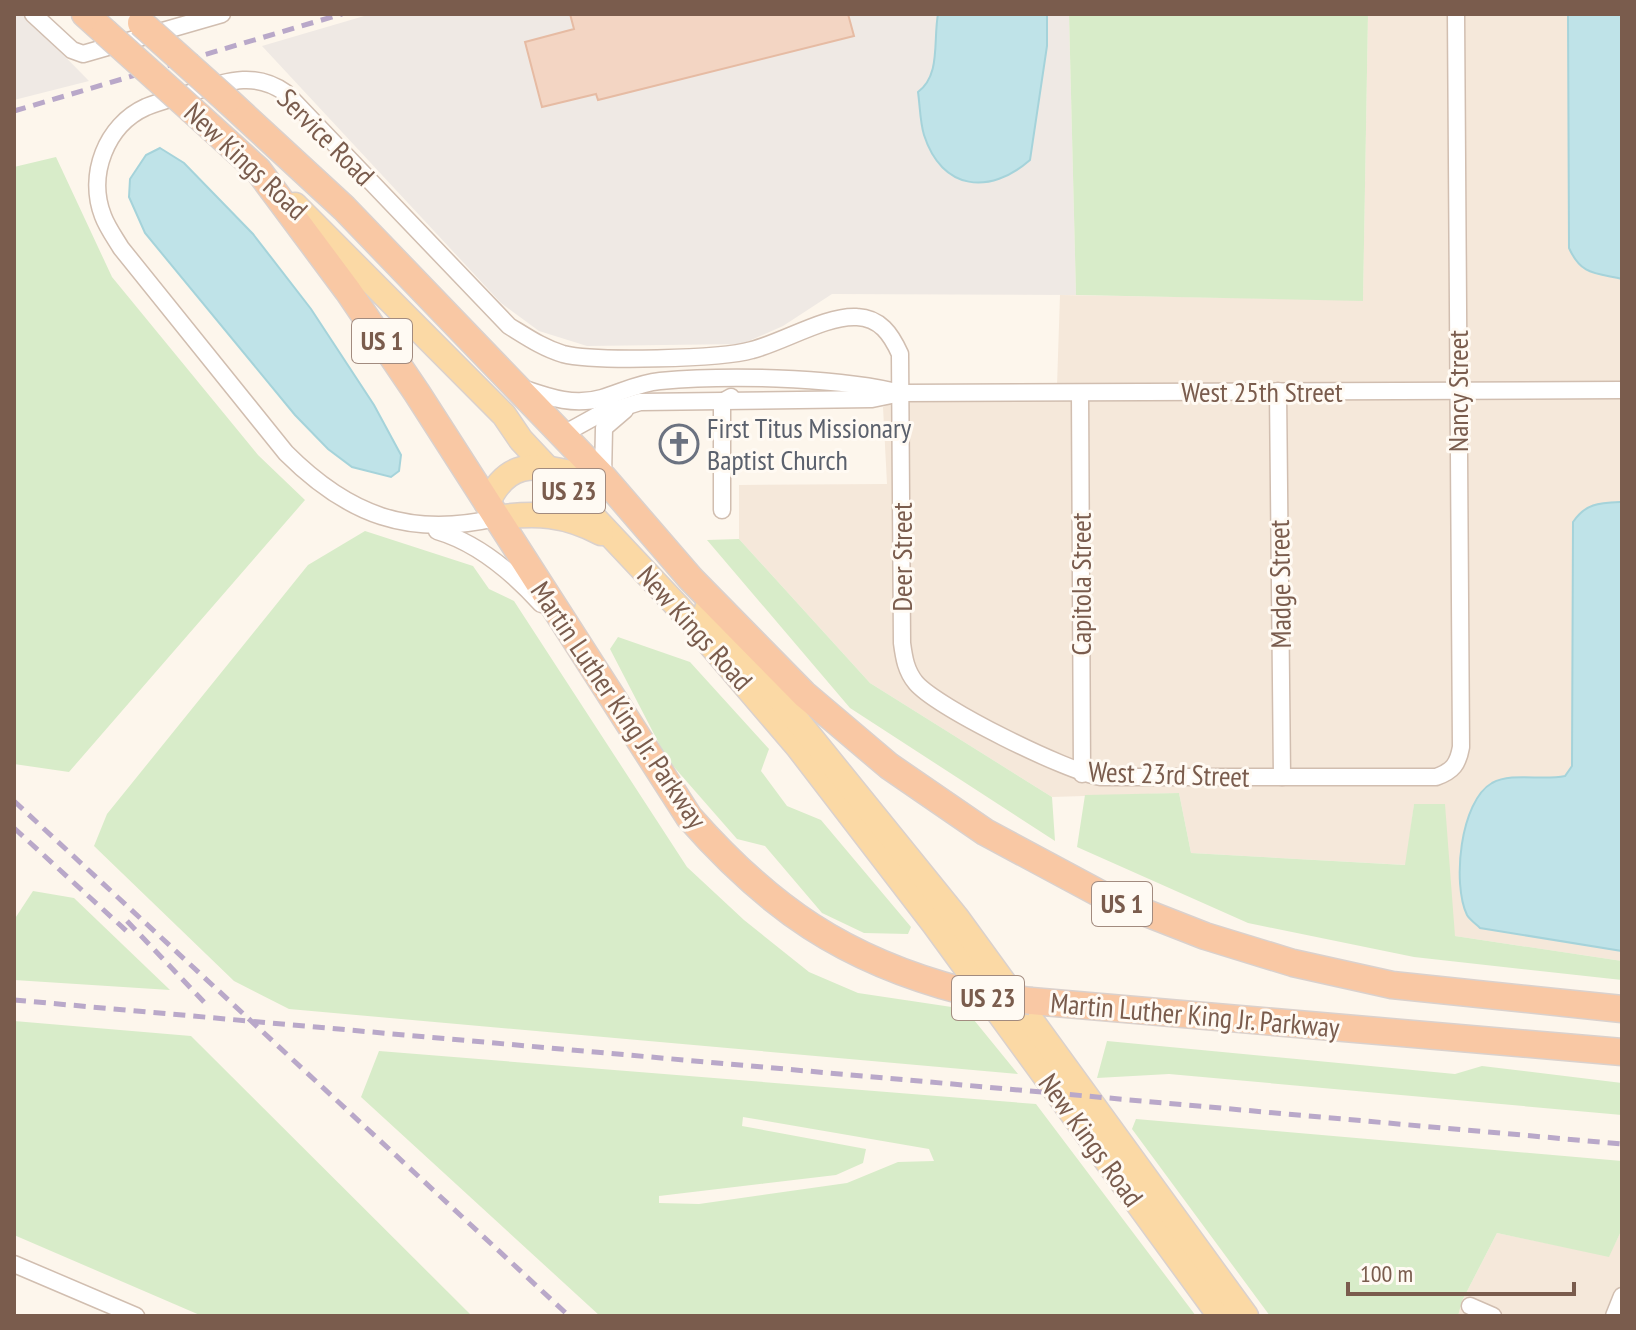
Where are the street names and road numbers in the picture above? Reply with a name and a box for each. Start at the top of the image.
street label: Service Road [270,80,383,193]
street label: New Kings Road [177,94,316,227]
road number: US 1 [352,319,412,363]
street label: Nancy Street [1439,330,1476,452]
street label: West 25th Street [1181,373,1343,410]
road number: US 23 [533,469,605,513]
street label: Deer Street [883,502,920,612]
street label: Capitola Street [1062,512,1099,656]
street label: Madge Street [1260,519,1299,649]
street label: New Kings Road [630,557,761,698]
street label: Martin Luther King Jr. Parkway [523,574,716,836]
street label: West 23rd Street [1088,752,1251,795]
road number: US 1 [1092,882,1152,926]
road number: US 23 [952,976,1024,1020]
street label: Martin Luther King Jr. Parkway [1049,983,1342,1046]
street label: New Kings Road [1031,1066,1152,1214]

